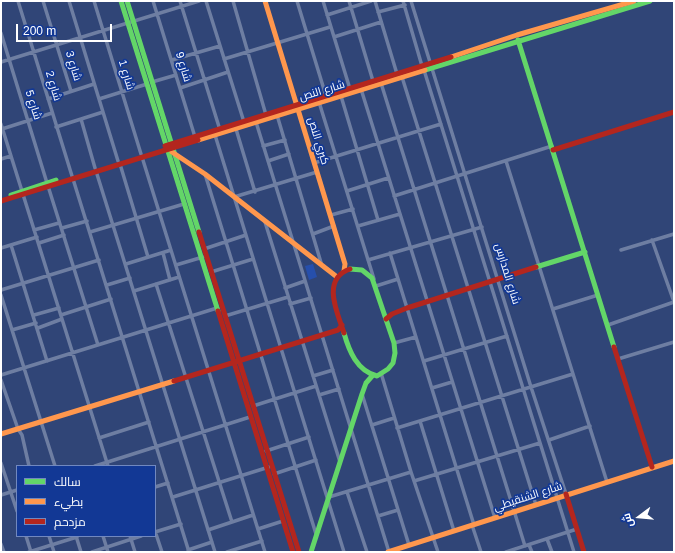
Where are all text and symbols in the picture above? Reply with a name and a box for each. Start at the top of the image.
scale bar [18,16,114,42]
text: 200 m [23,24,56,38]
street label: شارع 3 [62,49,84,83]
street label: شارع 9 [172,50,194,84]
street label: شارع 1 [115,58,137,92]
street label: شارع 2 [42,69,64,103]
street label: شارع النص [298,78,346,104]
street label: شارع 5 [22,88,44,122]
street label: كبري النص [305,116,331,166]
street label: شارع المدارس [492,242,522,306]
legend [16,465,156,537]
text: سالك [54,475,81,489]
street label: شارع الشنقيطي [492,480,564,514]
text: بطيء [54,495,83,509]
north arrow [619,497,659,537]
text: ش [620,512,635,529]
text: مزدحم [54,515,86,529]

